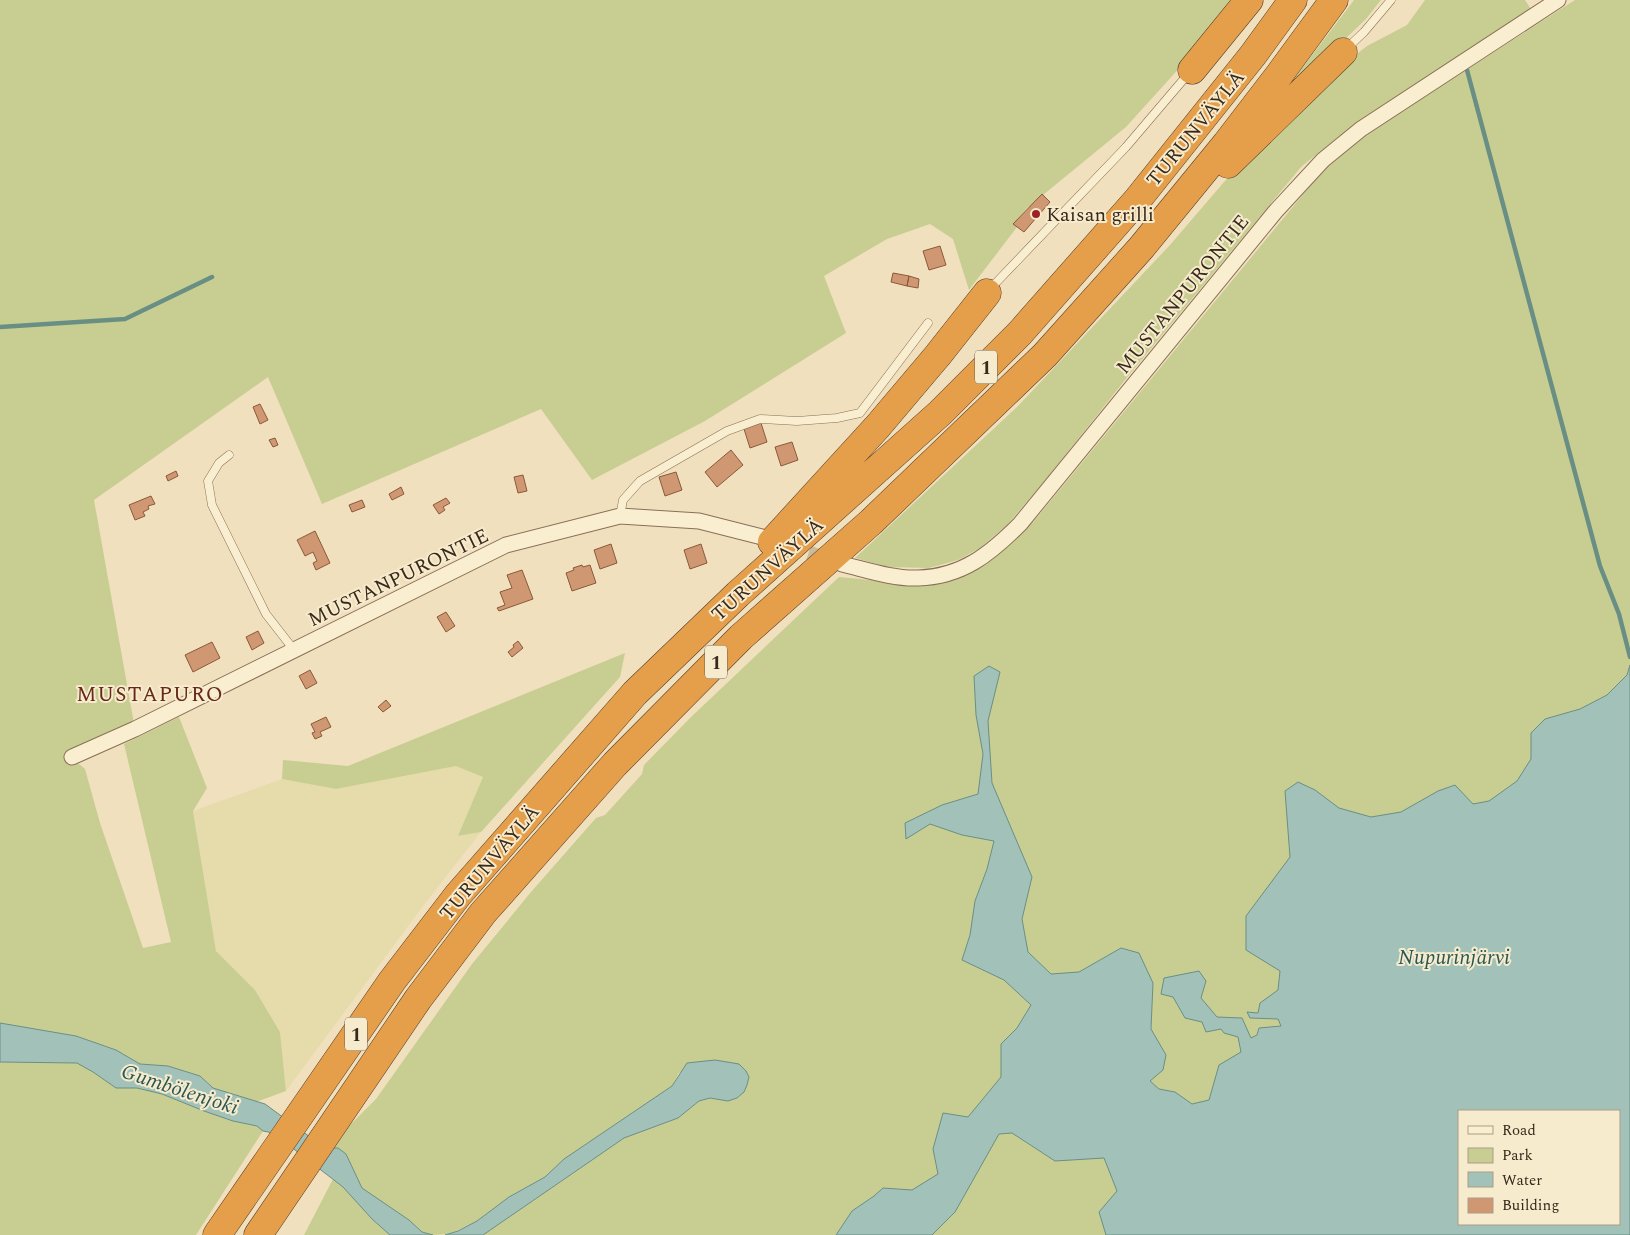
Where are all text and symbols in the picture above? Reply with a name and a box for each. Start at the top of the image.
street label: TURUNVÄYLÄ [1139,64,1252,193]
place label: Kaisan grilli [1046,200,1154,230]
marker: Kaisan grilli [1030,208,1042,220]
street label: MUSTANPURONTIE [1109,208,1257,381]
road number: 1 [975,351,997,384]
street label: TURUNVÄYLÄ [705,511,831,629]
street label: MUSTANPURONTIE [303,521,494,635]
road number: 1 [705,646,727,679]
district label: MUSTAPURO [76,679,224,711]
street label: TURUNVÄYLÄ [432,798,547,927]
water label: Nupurinjärvi [1398,942,1510,974]
road number: 1 [345,1018,367,1050]
water label: Gumbölenjoki [117,1056,243,1124]
legend [1458,1110,1620,1225]
text: Road [1502,1119,1536,1142]
text: Park [1502,1144,1533,1167]
text: Water [1502,1169,1542,1192]
text: Building [1502,1194,1559,1217]

